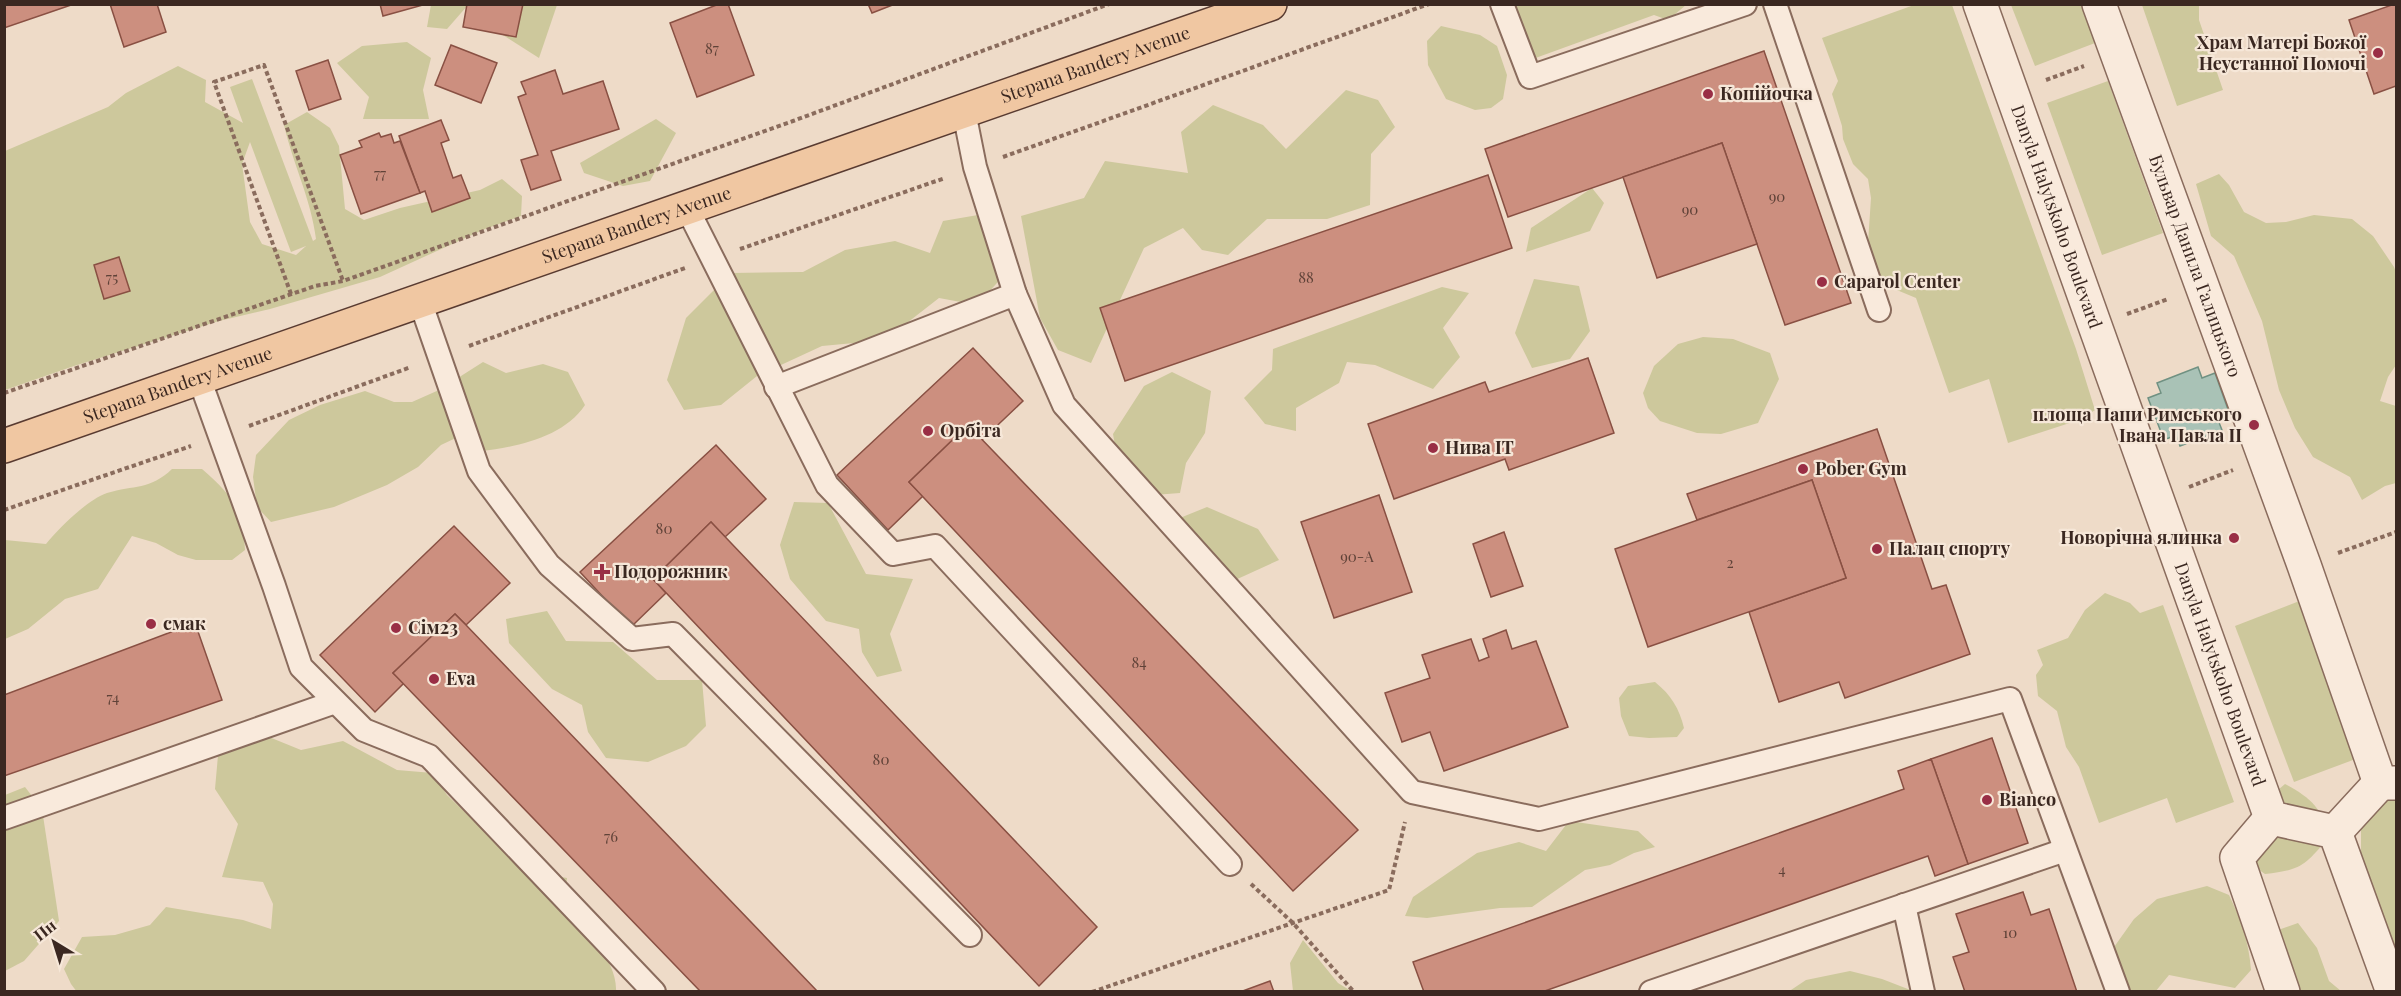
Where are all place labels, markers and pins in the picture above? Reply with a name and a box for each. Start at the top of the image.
place label: Храм Матері Божої Неустанної Помочі [2197,30,2367,75]
marker: Храм Матері Божої Неустанної Помочі [2371,46,2385,60]
place label: Копійочка [1720,81,1813,105]
marker: Копійочка [1701,87,1715,101]
place label: Caparol Center [1834,269,1961,293]
marker: Caparol Center [1815,275,1829,289]
place label: площа Папи Римського Івана Павла ІІ [2033,402,2242,447]
place label: Орбіта [940,418,1002,442]
marker: площа Папи Римського Івана Павла ІІ [2247,418,2261,432]
marker: Орбіта [921,424,935,438]
place label: Нива IT [1445,435,1514,459]
marker: Нива IT [1426,441,1440,455]
place label: Pober Gym [1815,456,1908,480]
marker: Pober Gym [1796,462,1810,476]
place label: Новорічна ялинка [2060,525,2223,549]
marker: Новорічна ялинка [2227,531,2241,545]
place label: Палац спорту [1889,536,2011,560]
marker: Палац спорту [1870,542,1884,556]
place label: Подорожник [614,559,728,583]
marker: Подорожник [595,565,609,579]
place label: смак [163,611,206,635]
place label: Сім23 [408,615,458,639]
marker: смак [144,617,158,631]
marker: Сім23 [389,621,403,635]
place label: Eva [446,666,476,690]
marker: Eva [427,672,441,686]
place label: Bianco [1999,787,2056,811]
marker: Bianco [1980,793,1994,807]

